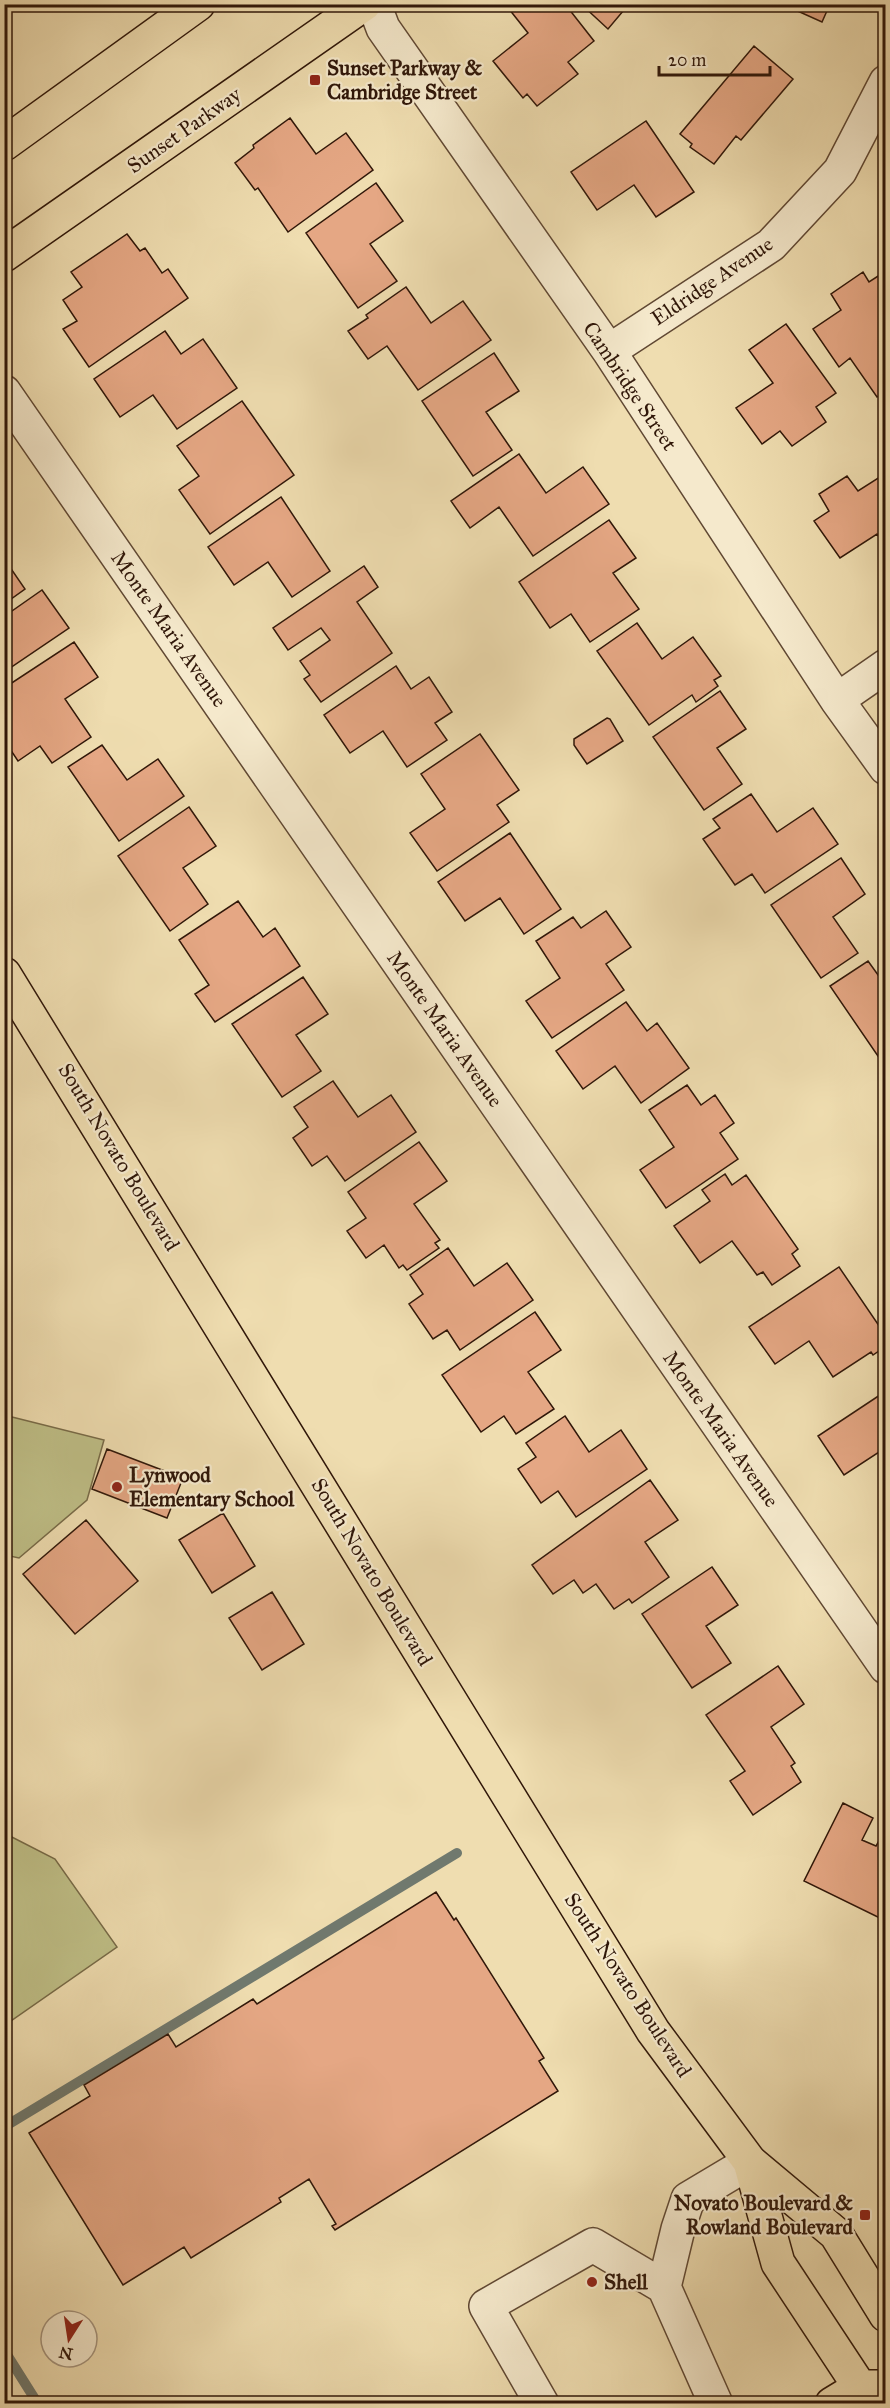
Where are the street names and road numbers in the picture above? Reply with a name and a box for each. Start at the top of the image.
street label: Sunset Parkway [122,81,247,179]
street label: Eldridge Avenue [646,231,778,331]
street label: Cambridge Street [577,316,683,456]
street label: Monte Maria Avenue [105,546,233,712]
street label: Monte Maria Avenue [381,946,509,1112]
street label: South Novato Boulevard [53,1058,186,1256]
street label: Monte Maria Avenue [657,1346,785,1512]
street label: South Novato Boulevard [306,1473,439,1671]
street label: South Novato Boulevard [559,1888,698,2082]

